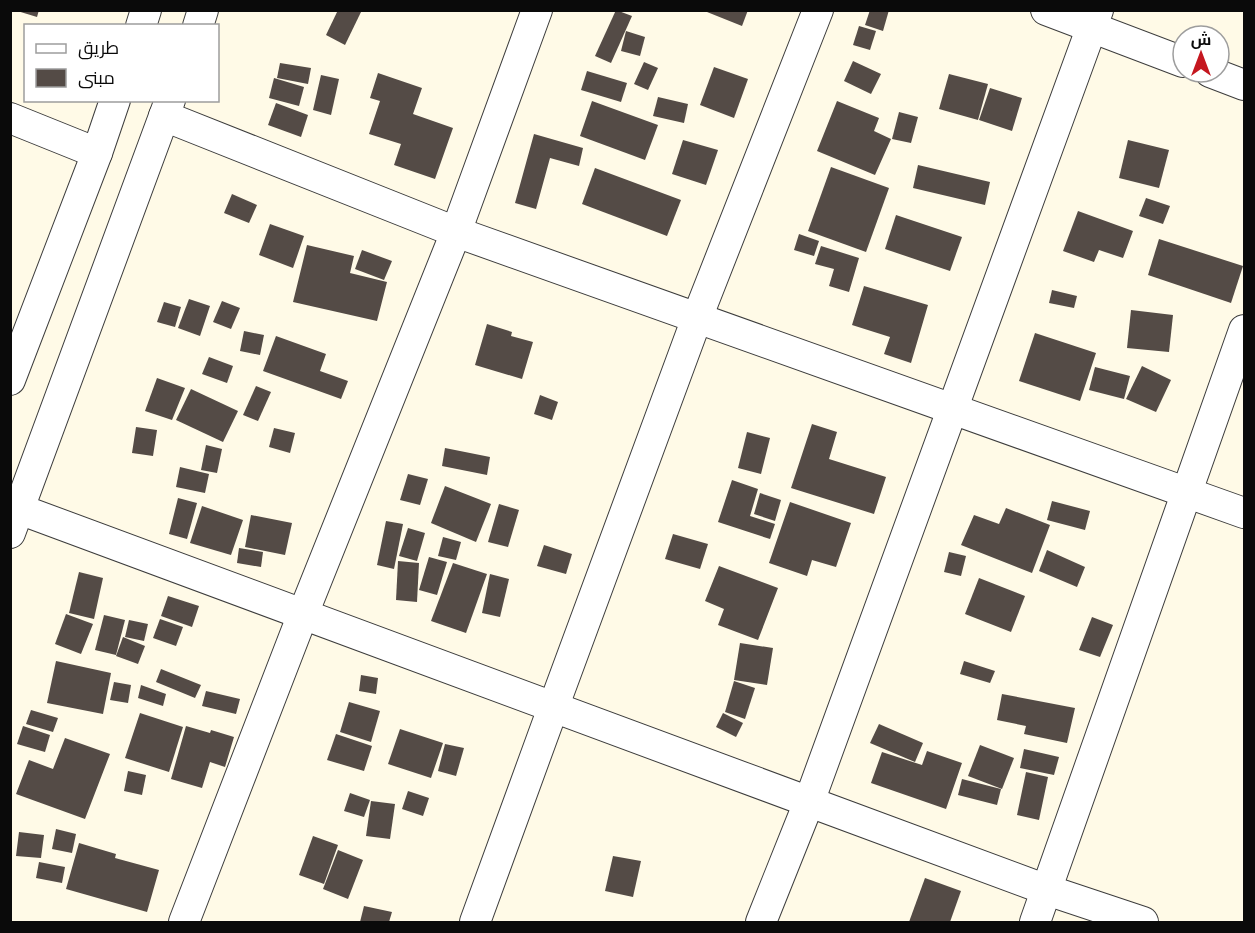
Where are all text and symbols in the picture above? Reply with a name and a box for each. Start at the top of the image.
legend [24,24,219,102]
north arrow [1171,24,1231,84]
text: ش [1191,28,1211,52]
text: طريق [78,35,119,62]
text: مبنى [78,65,115,92]

